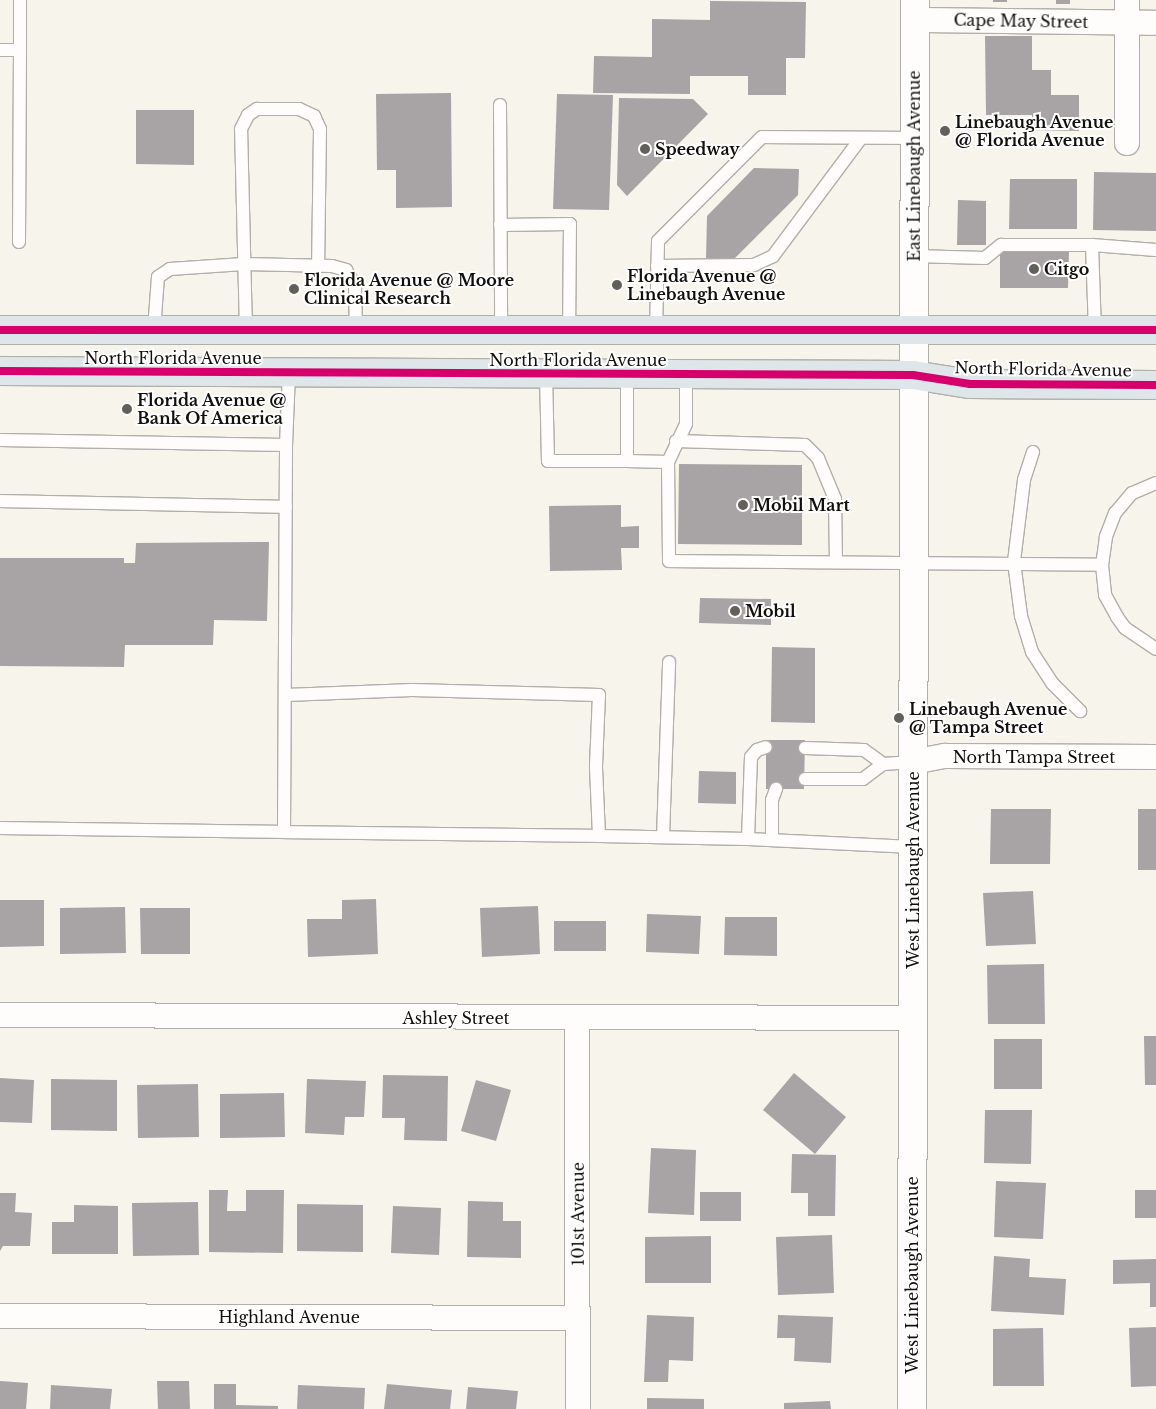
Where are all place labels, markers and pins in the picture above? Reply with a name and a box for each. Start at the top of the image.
place label: Linebaugh Avenue @ Florida Avenue [955,112,1114,150]
marker: Linebaugh Avenue @ Florida Avenue [939,125,951,137]
place label: Speedway [655,139,740,159]
marker: Speedway [639,143,651,155]
place label: Citgo [1044,259,1089,279]
marker: Citgo [1028,263,1040,275]
place label: Florida Avenue @ Linebaugh Avenue [627,266,786,304]
place label: Florida Avenue @ Moore Clinical Research [304,270,515,308]
marker: Florida Avenue @ Linebaugh Avenue [611,279,623,291]
marker: Florida Avenue @ Moore Clinical Research [288,283,300,295]
place label: Florida Avenue @ Bank Of America [137,390,287,428]
marker: Florida Avenue @ Bank Of America [121,403,133,415]
place label: Mobil Mart [753,495,850,515]
marker: Mobil Mart [737,499,749,511]
place label: Mobil [745,601,796,621]
marker: Mobil [729,605,741,617]
place label: Linebaugh Avenue @ Tampa Street [909,699,1068,737]
marker: Linebaugh Avenue @ Tampa Street [893,712,905,724]

